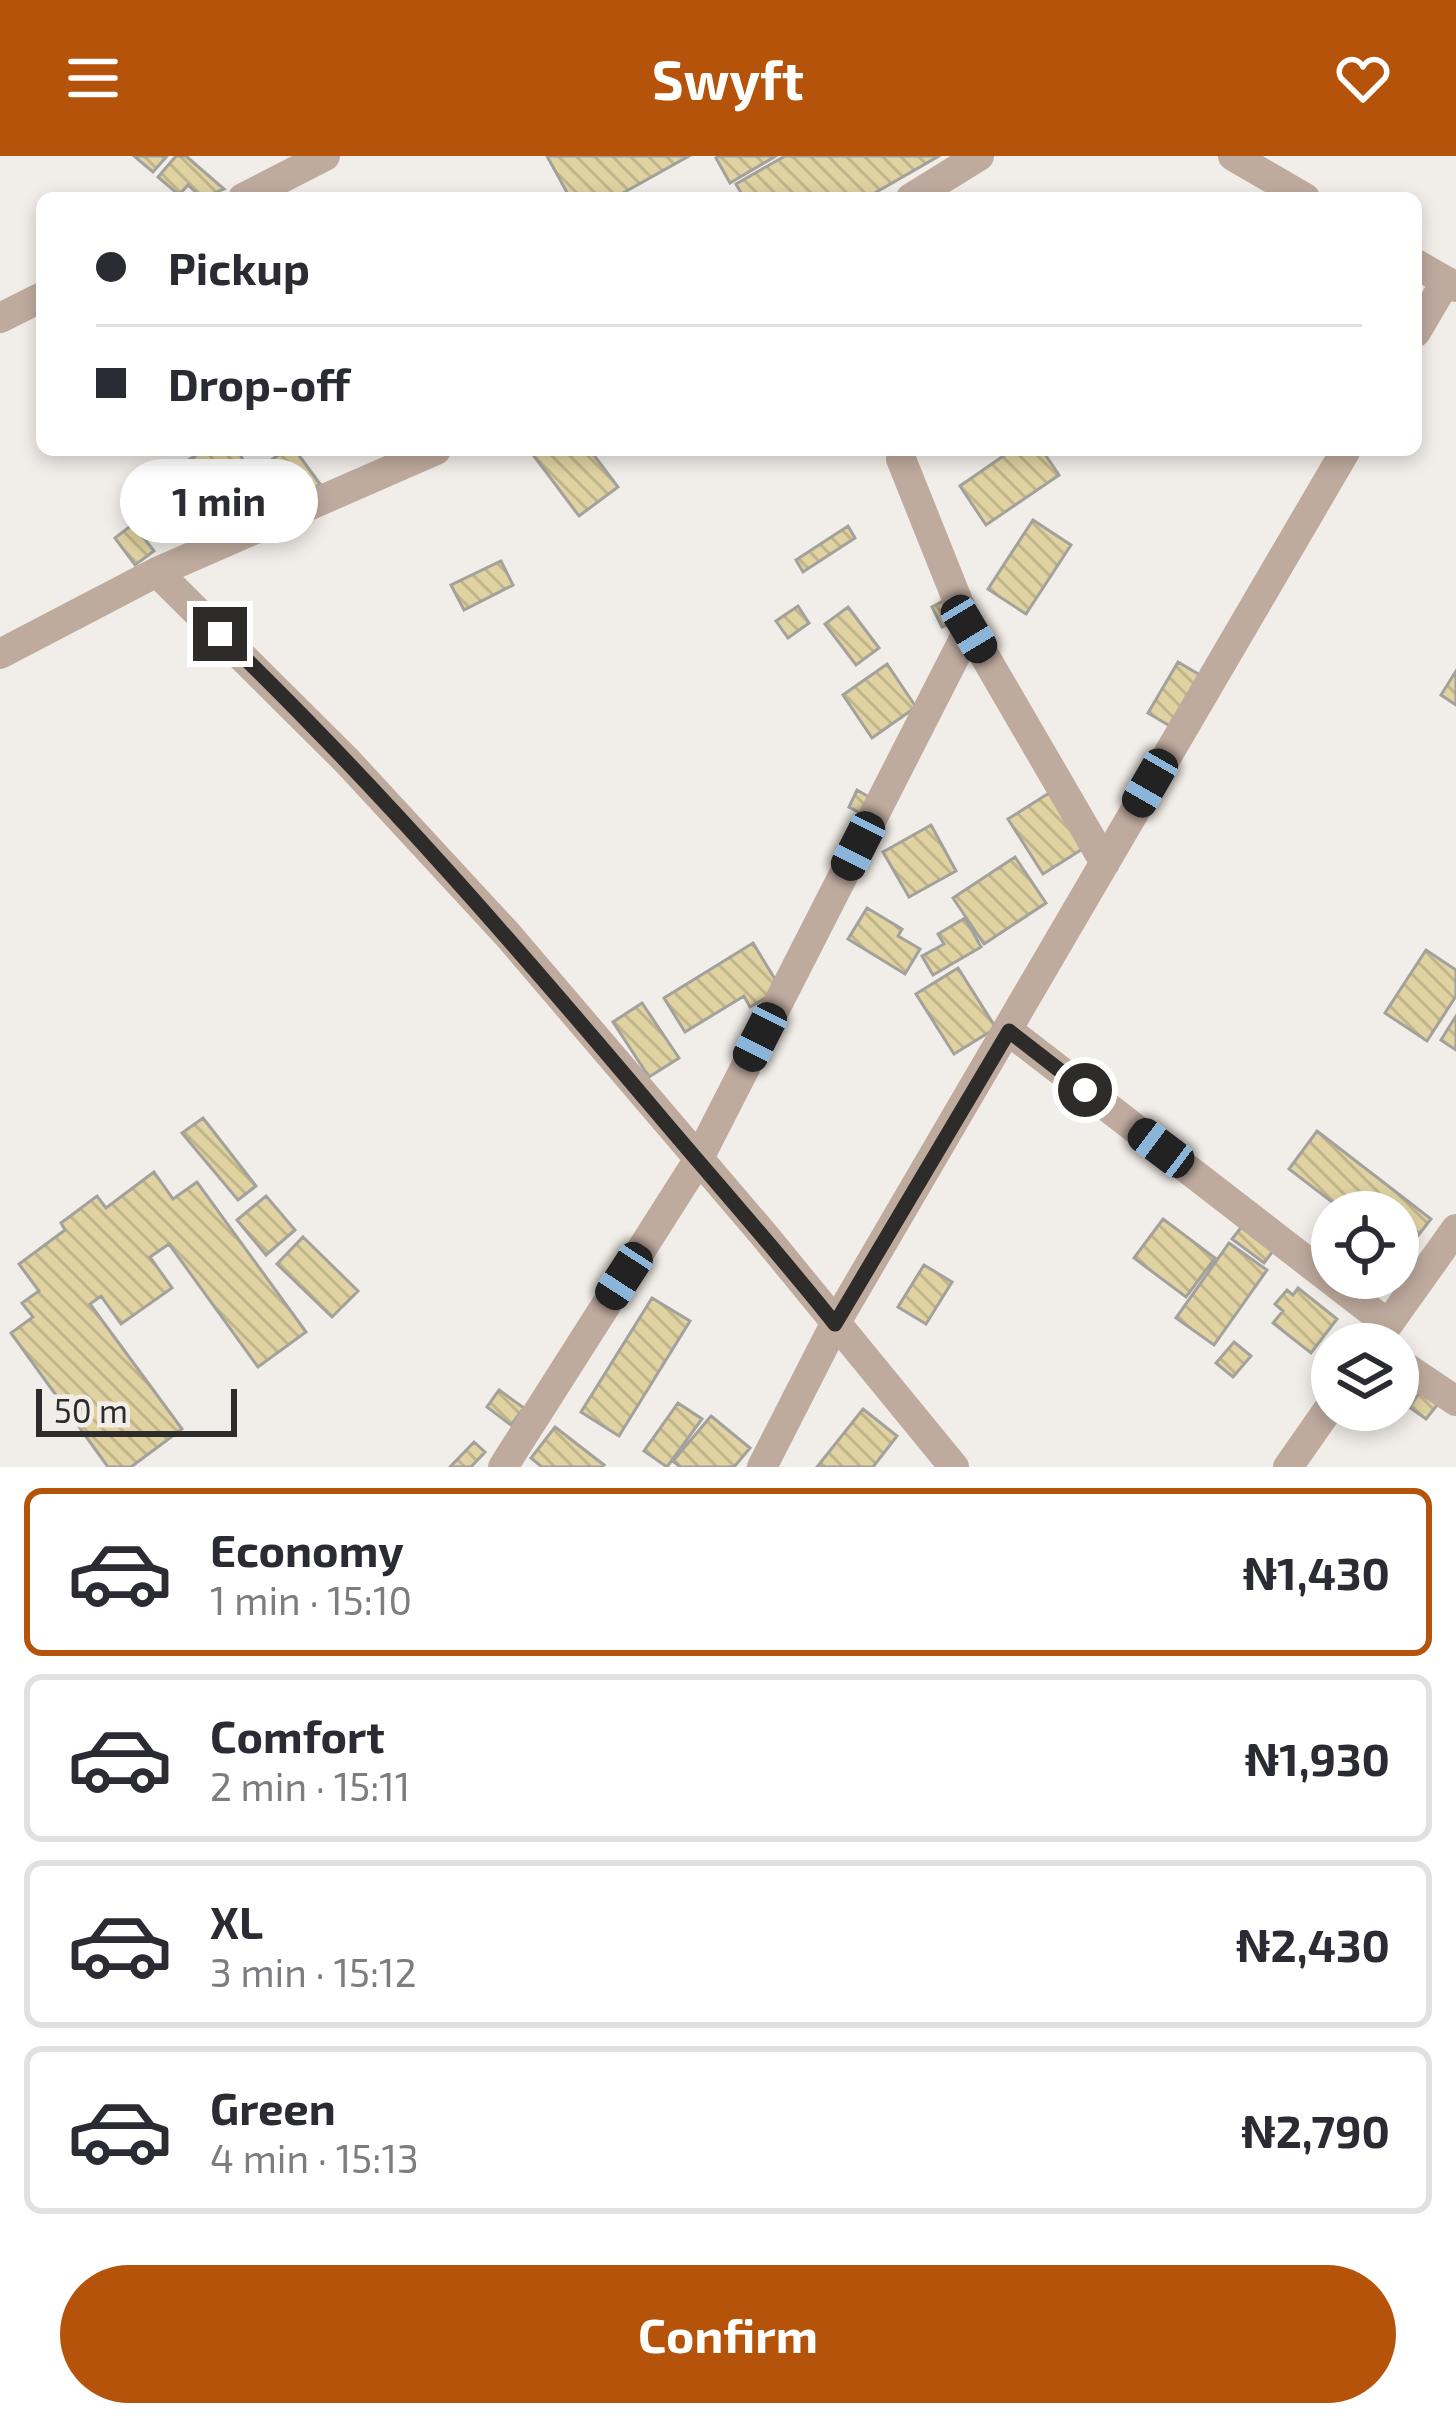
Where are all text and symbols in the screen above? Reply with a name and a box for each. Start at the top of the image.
icon: menu [60,45,126,111]
icon: heart [1330,45,1396,111]
text: Swyft [652,46,804,111]
text: Pickup [168,240,310,294]
text: Drop-off [168,356,350,410]
callout: 1 min [121,460,319,544]
text: 1 min [172,477,266,524]
car [935,589,1003,669]
route end [193,607,247,661]
car [1116,743,1184,823]
car [826,806,890,886]
car [728,997,792,1077]
route start [1058,1063,1112,1117]
car [1121,1112,1201,1184]
map controls [1311,1191,1419,1431]
button: locate [1311,1191,1419,1299]
car [589,1236,659,1316]
button: layers [1311,1323,1419,1431]
scale bar [36,1383,237,1436]
text: 50 m [54,1390,128,1430]
icon: car [66,1518,174,1626]
text: Economy [210,1522,404,1576]
text: ₦1,430 [1243,1545,1390,1599]
text: 1 min · 15:10 [210,1576,412,1623]
icon: car [66,1704,174,1812]
text: Comfort [210,1708,385,1762]
text: ₦1,930 [1244,1731,1390,1785]
text: 2 min · 15:11 [210,1762,410,1809]
icon: car [66,1890,174,1998]
text: XL [210,1894,263,1948]
text: ₦2,430 [1236,1917,1390,1971]
text: 3 min · 15:12 [210,1948,417,1995]
icon: car [66,2076,174,2184]
text: Green [210,2080,336,2134]
text: ₦2,790 [1241,2103,1390,2157]
text: 4 min · 15:13 [210,2134,419,2181]
button: Confirm [60,2265,1396,2403]

